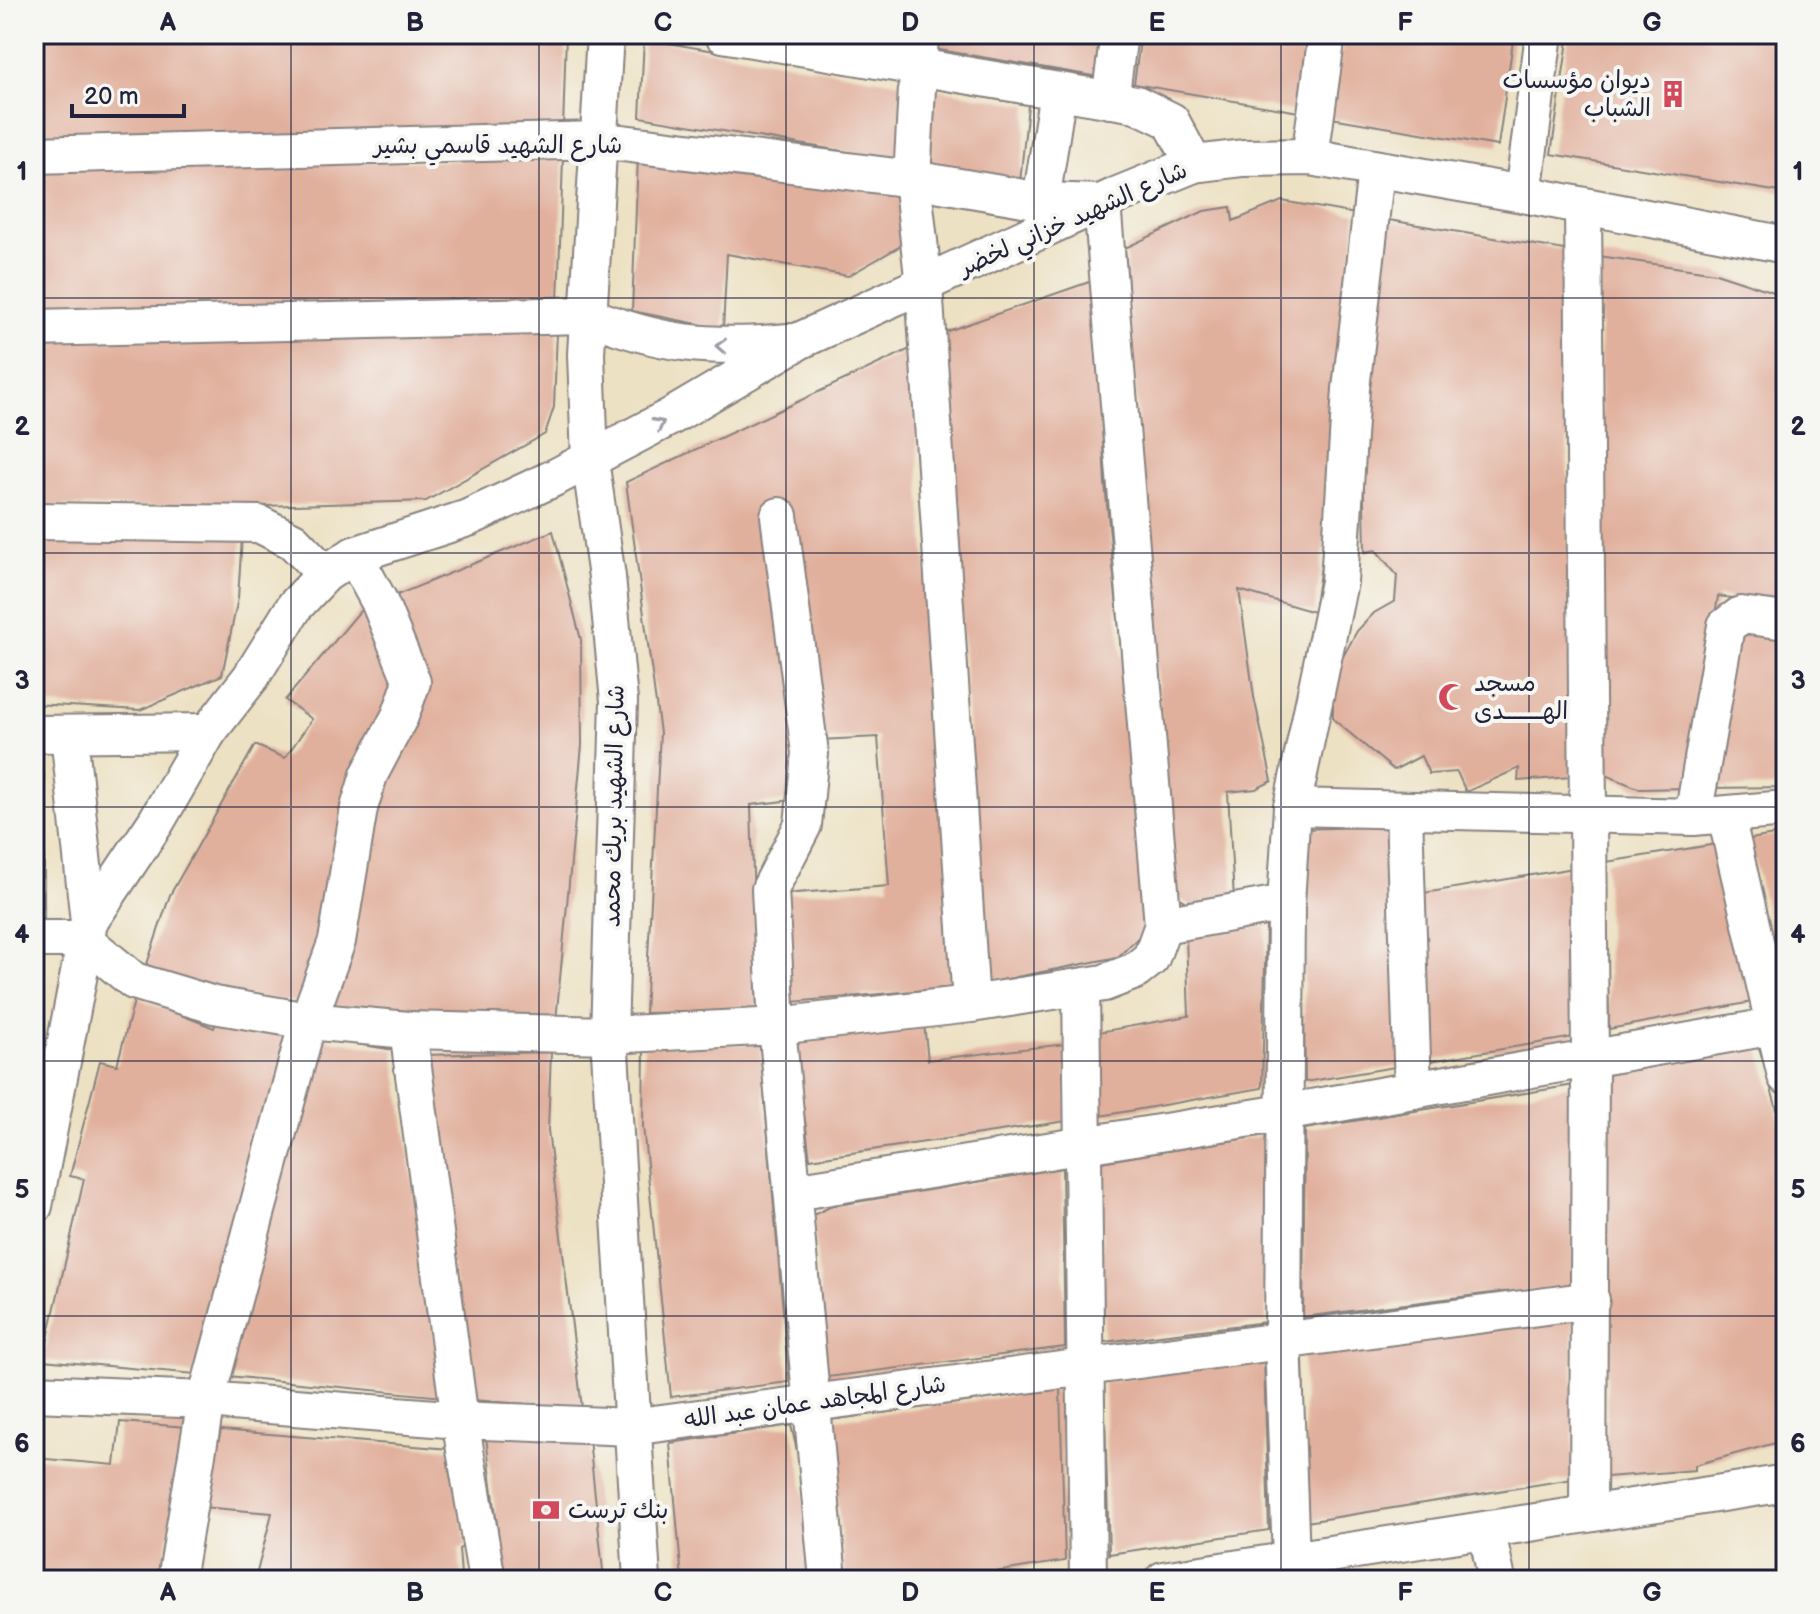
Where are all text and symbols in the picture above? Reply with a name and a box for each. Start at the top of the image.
text: A [159,8,176,39]
text: B [406,8,424,39]
text: C [654,8,672,39]
text: D [901,8,919,39]
text: E [1149,8,1166,39]
text: F [1397,8,1413,39]
text: G [1642,8,1662,39]
place label: ديوان مؤسسات الشباب [1502,66,1651,123]
scale bar [72,68,184,118]
building icon: ديوان مؤسسات الشباب [1658,79,1688,109]
text: 20 m [84,82,139,111]
street label: شارع الشهيد قاسمي بشير [372,131,622,166]
street label: شارع الشهيد خزاني لخضر [952,156,1194,289]
text: 1 [17,157,27,188]
text: 1 [1793,157,1803,188]
one-way arrow [714,338,727,355]
text: 2 [14,412,30,443]
text: 2 [1790,412,1806,443]
one-way arrow [650,418,665,433]
text: 3 [14,666,30,697]
text: 3 [1790,666,1806,697]
place label: مسجد الهـــــــدى [1474,669,1568,726]
mosque icon: مسجد الهـــــــدى [1437,682,1467,712]
street label: شارع الشهيد بريك محمد [597,684,633,928]
text: 4 [14,920,30,951]
text: 4 [1790,920,1806,951]
text: 5 [14,1175,30,1206]
text: 5 [1790,1175,1806,1206]
street label: شارع المجاهد عمان عبد الله [682,1369,948,1437]
text: 6 [14,1429,30,1460]
text: 6 [1790,1429,1806,1460]
bank icon: بنك ترست [531,1495,561,1525]
place label: بنك ترست [568,1496,668,1525]
text: A [159,1578,176,1609]
text: B [406,1578,424,1609]
text: C [654,1578,672,1609]
text: D [901,1578,919,1609]
text: E [1149,1578,1166,1609]
text: F [1397,1578,1413,1609]
text: G [1642,1578,1662,1609]

